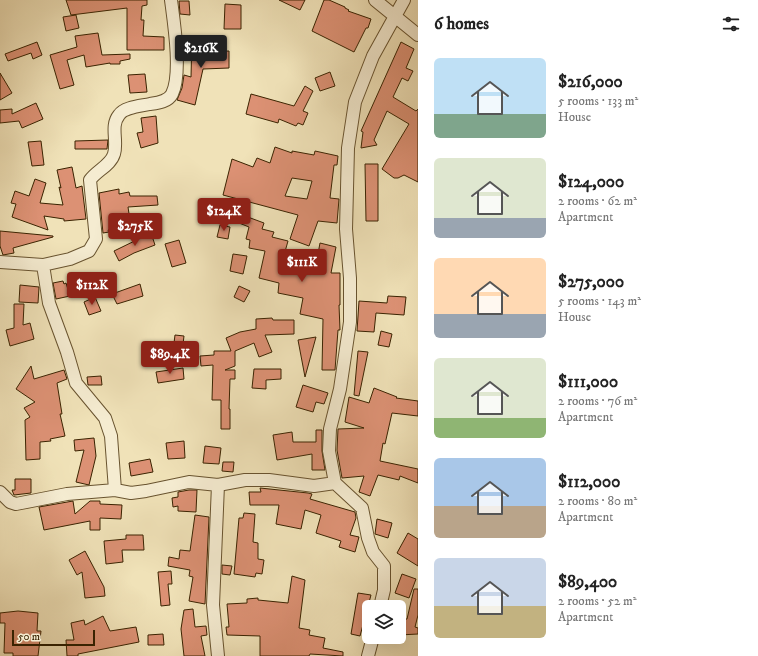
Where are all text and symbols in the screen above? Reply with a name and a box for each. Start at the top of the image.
text: 6 homes [434,13,489,35]
icon: filters [720,13,742,35]
pin: $216K [173,35,229,69]
text: $216K [184,40,218,56]
text: $216,000 [558,71,623,93]
icon: home [466,74,514,122]
text: 5 rooms · 133 m² [558,93,638,109]
text: House [558,109,591,125]
text: $124,000 [558,171,624,193]
icon: home [466,174,514,222]
text: 2 rooms · 62 m² [558,193,637,209]
pin: $124K [196,198,252,232]
text: $124K [207,203,241,219]
text: Apartment [558,209,613,225]
pin: $275K [107,213,163,247]
text: $275K [117,218,153,234]
pin: $111K [274,249,330,283]
text: $111K [287,254,317,270]
text: $275,000 [558,271,624,293]
pin: $112K [64,272,120,306]
icon: home [466,274,514,322]
text: $112K [76,277,108,293]
text: 5 rooms · 143 m² [558,293,641,309]
text: House [558,309,591,325]
pin: $89.4K [137,341,203,375]
text: $89.4K [150,346,190,362]
text: $111,000 [558,371,618,393]
icon: home [466,374,514,422]
text: 2 rooms · 76 m² [558,393,637,409]
text: Apartment [558,409,613,425]
text: $112,000 [558,471,620,493]
icon: home [466,474,514,522]
text: 2 rooms · 80 m² [558,493,637,509]
text: Apartment [558,509,613,525]
text: $89,400 [558,571,617,593]
icon: home [466,574,514,622]
text: 2 rooms · 52 m² [558,593,637,609]
map controls [362,600,406,644]
button: layers [362,600,406,644]
text: Apartment [558,609,613,625]
scale bar [12,628,95,647]
text: 50 m [18,630,40,644]

